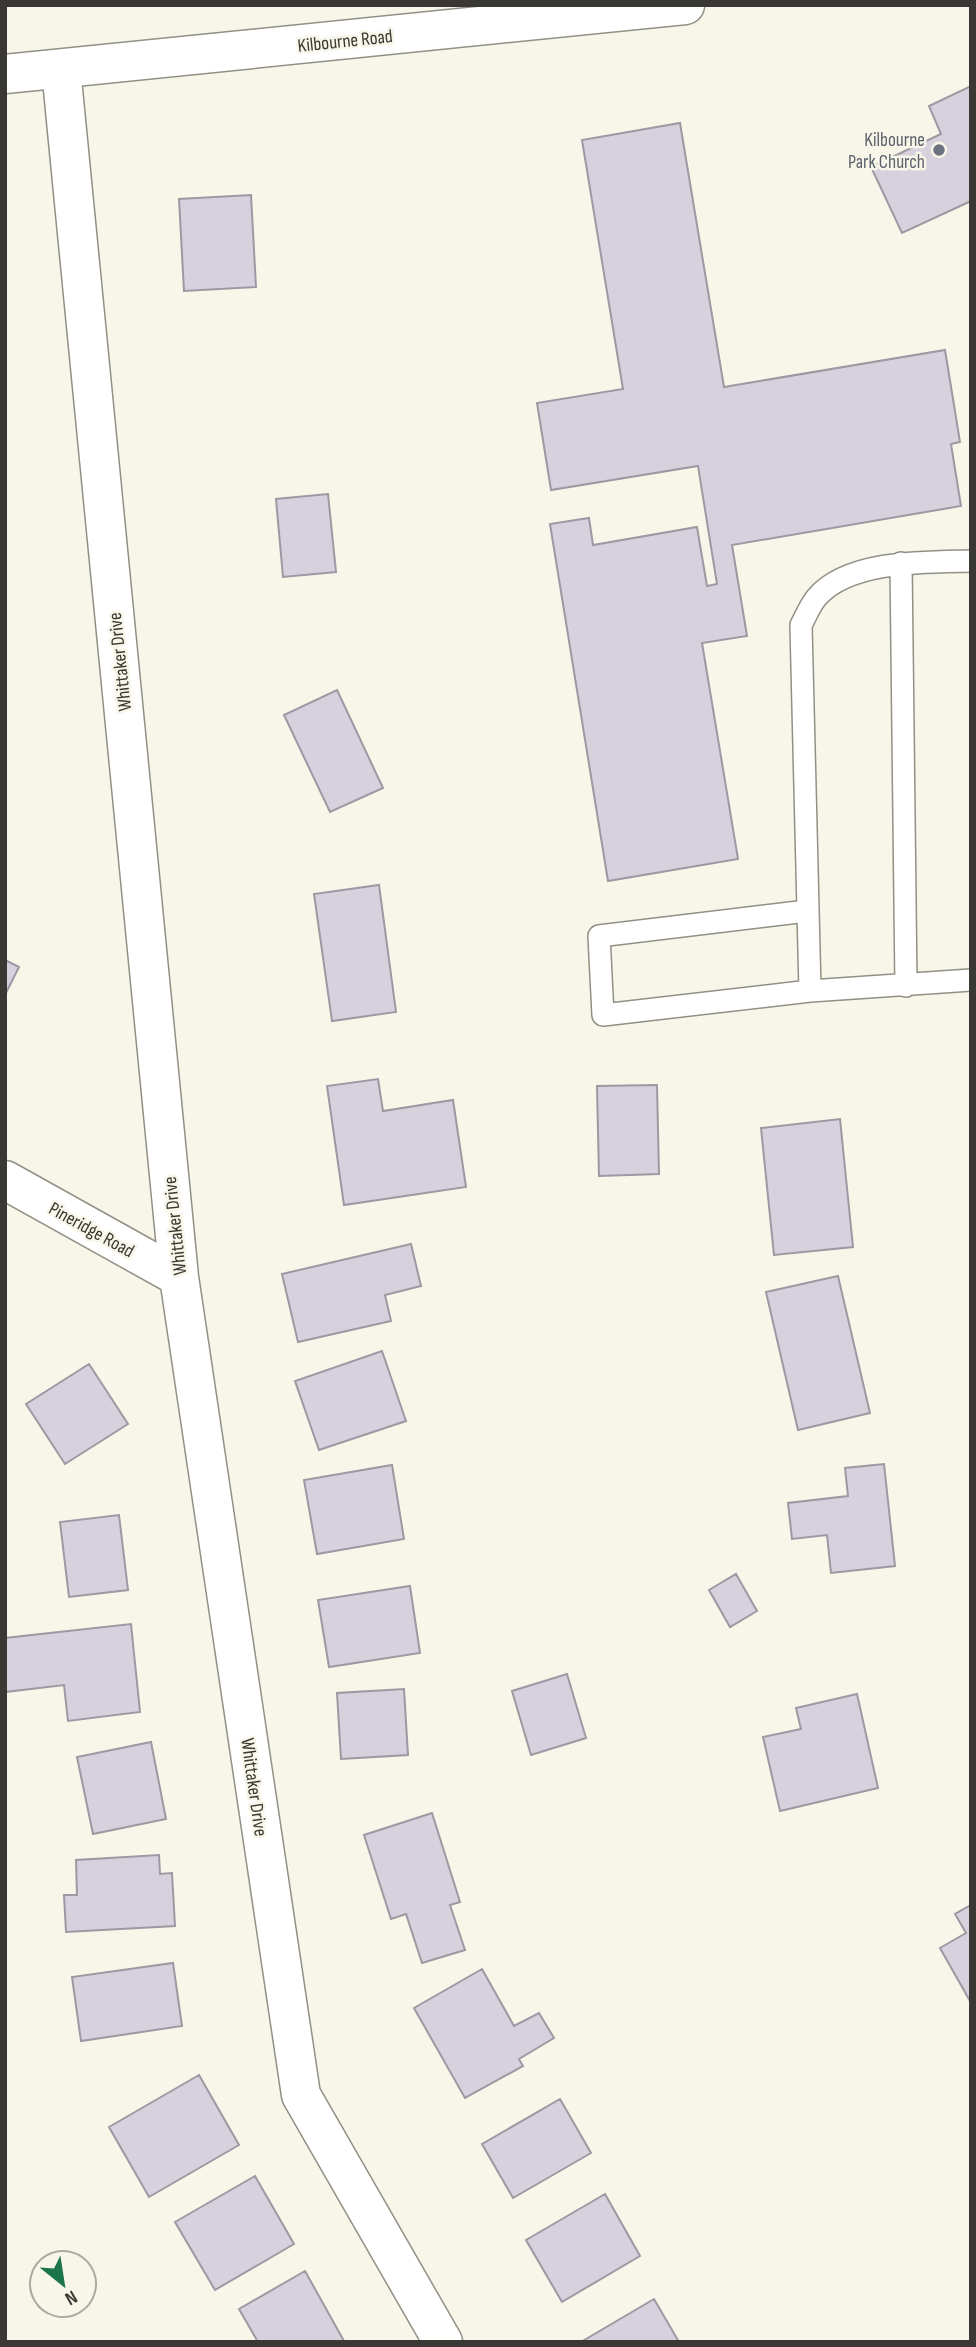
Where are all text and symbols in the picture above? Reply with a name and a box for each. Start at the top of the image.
street label: Kilbourne Road [297,25,394,58]
place label: Kilbourne Park Church [848,129,925,174]
marker: Kilbourne Park Church [931,142,947,158]
street label: Whittaker Drive [104,611,137,712]
street label: Whittaker Drive [159,1175,192,1276]
street label: Pineridge Road [45,1197,138,1263]
street label: Whittaker Drive [235,1737,272,1838]
north arrow [28,2249,98,2319]
text: N [61,2285,81,2310]

